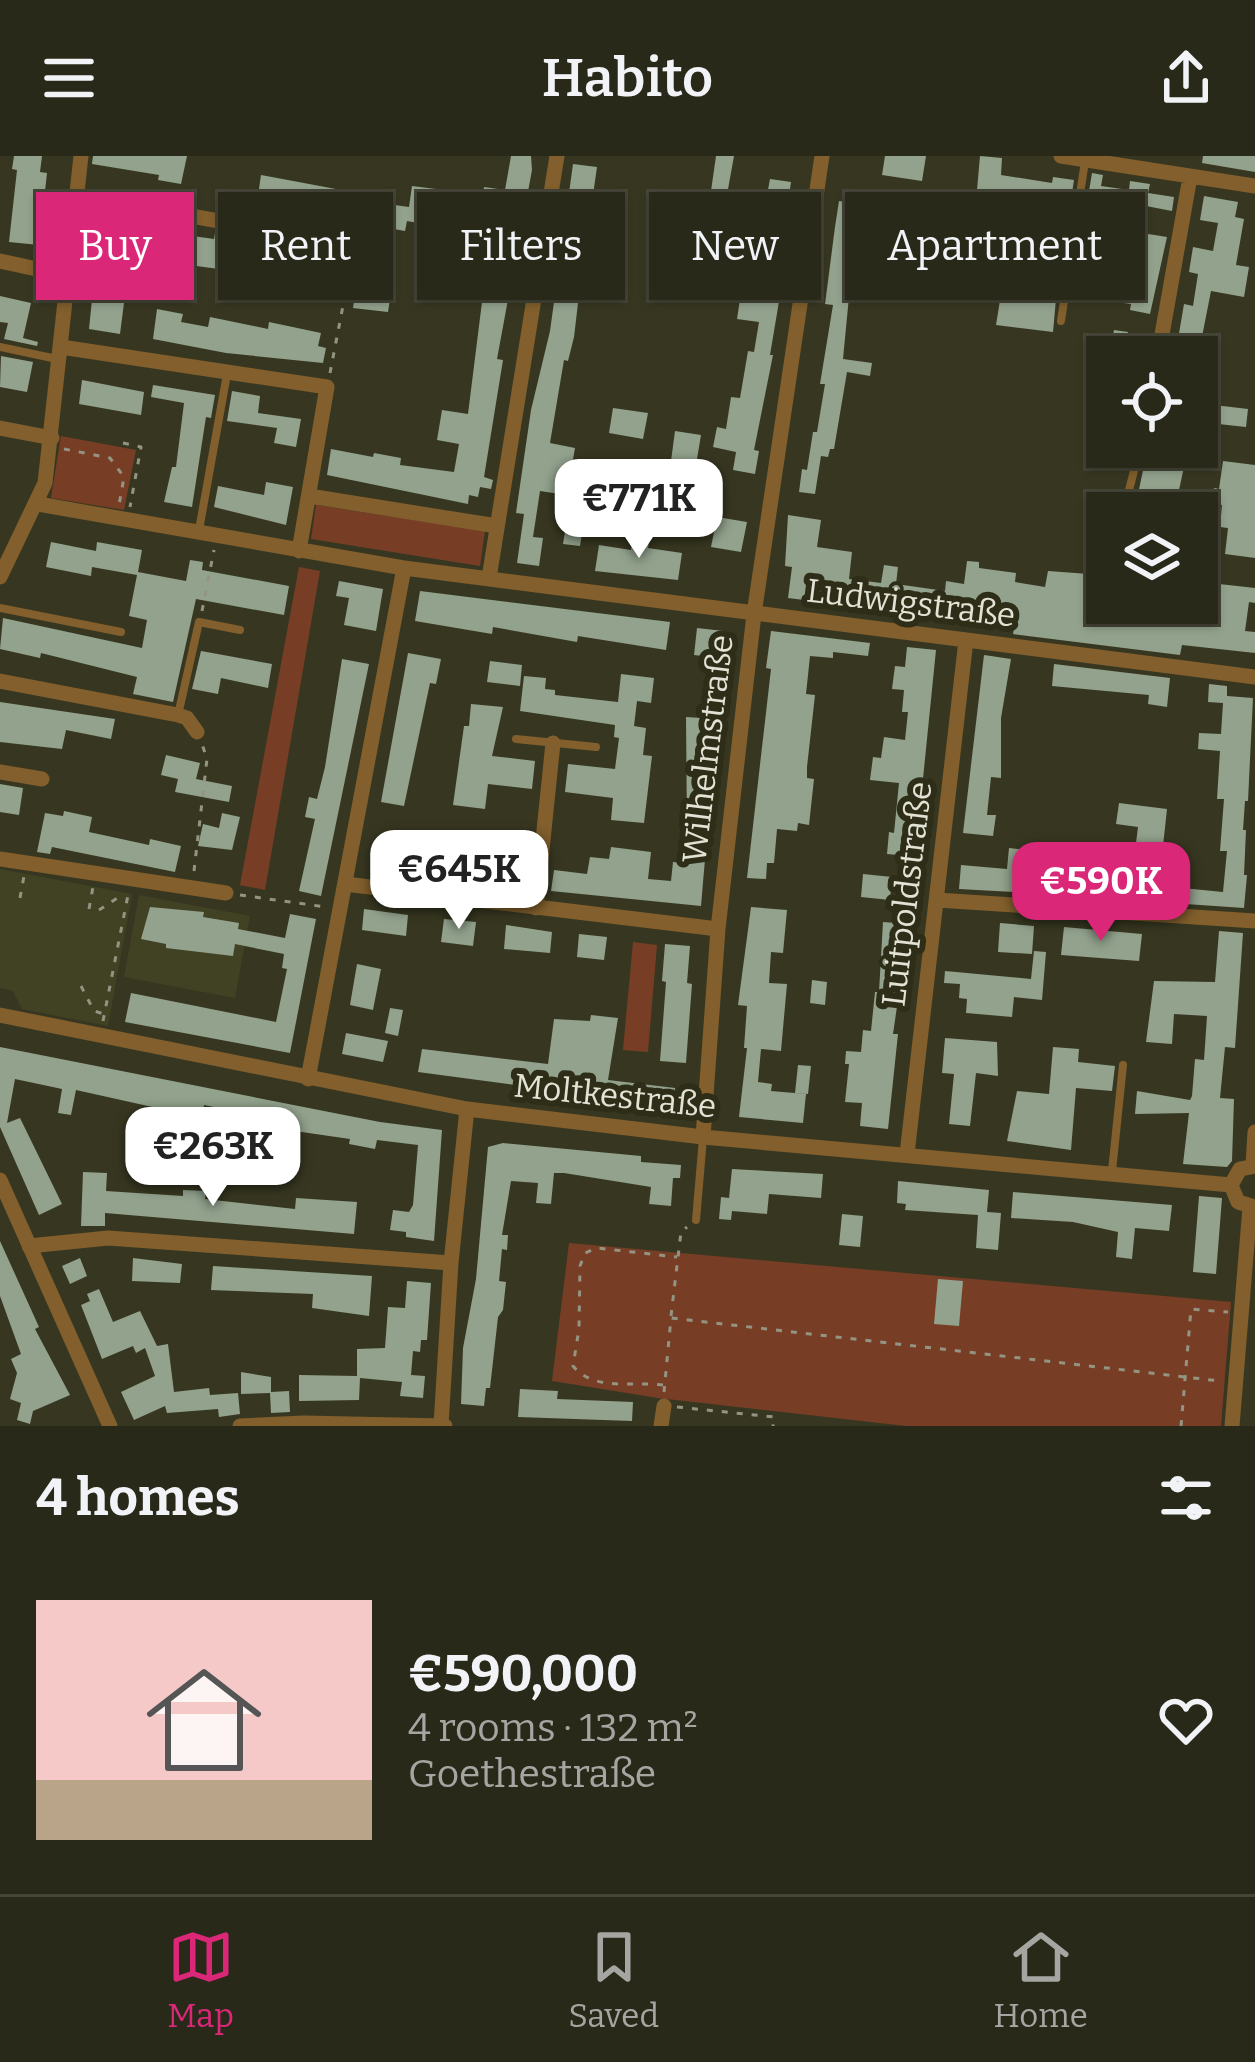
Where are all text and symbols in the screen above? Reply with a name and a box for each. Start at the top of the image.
icon: menu [36,45,102,111]
icon: share [1153,45,1219,111]
text: Habito [542,46,713,110]
chip: Buy [36,192,194,300]
chip: Rent [218,192,393,300]
chip: Filters [417,192,625,300]
chip: New [649,192,821,300]
chip: Apartment [845,192,1145,300]
map controls [1086,336,1218,624]
button: locate [1086,336,1218,468]
pin: €771K [555,459,723,561]
text: €771K [582,475,696,521]
button: layers [1086,492,1218,624]
street label: Ludwigstraße [804,570,1018,636]
street label: Wilhelmstraße [674,633,742,865]
street label: Luitpoldstraße [873,779,941,1009]
pin: €645K [375,830,543,932]
pin: €590K [1017,842,1185,944]
text: €645K [397,846,521,892]
text: €590K [1039,858,1163,904]
street label: Moltkestraße [512,1065,718,1127]
pin: €263K [129,1107,297,1209]
text: €263K [152,1123,274,1169]
icon: filters [1153,1465,1219,1531]
text: 4 homes [36,1467,240,1529]
text: €590,000 [408,1643,638,1705]
icon: home [132,1648,276,1792]
icon: heart [1153,1687,1219,1753]
text: 4 rooms · 132 m² [408,1705,698,1751]
text: Goethestraße [408,1751,656,1797]
tab: Map [167,1924,234,2036]
tab: Saved [568,1924,659,2036]
tab: Home [994,1924,1088,2036]

